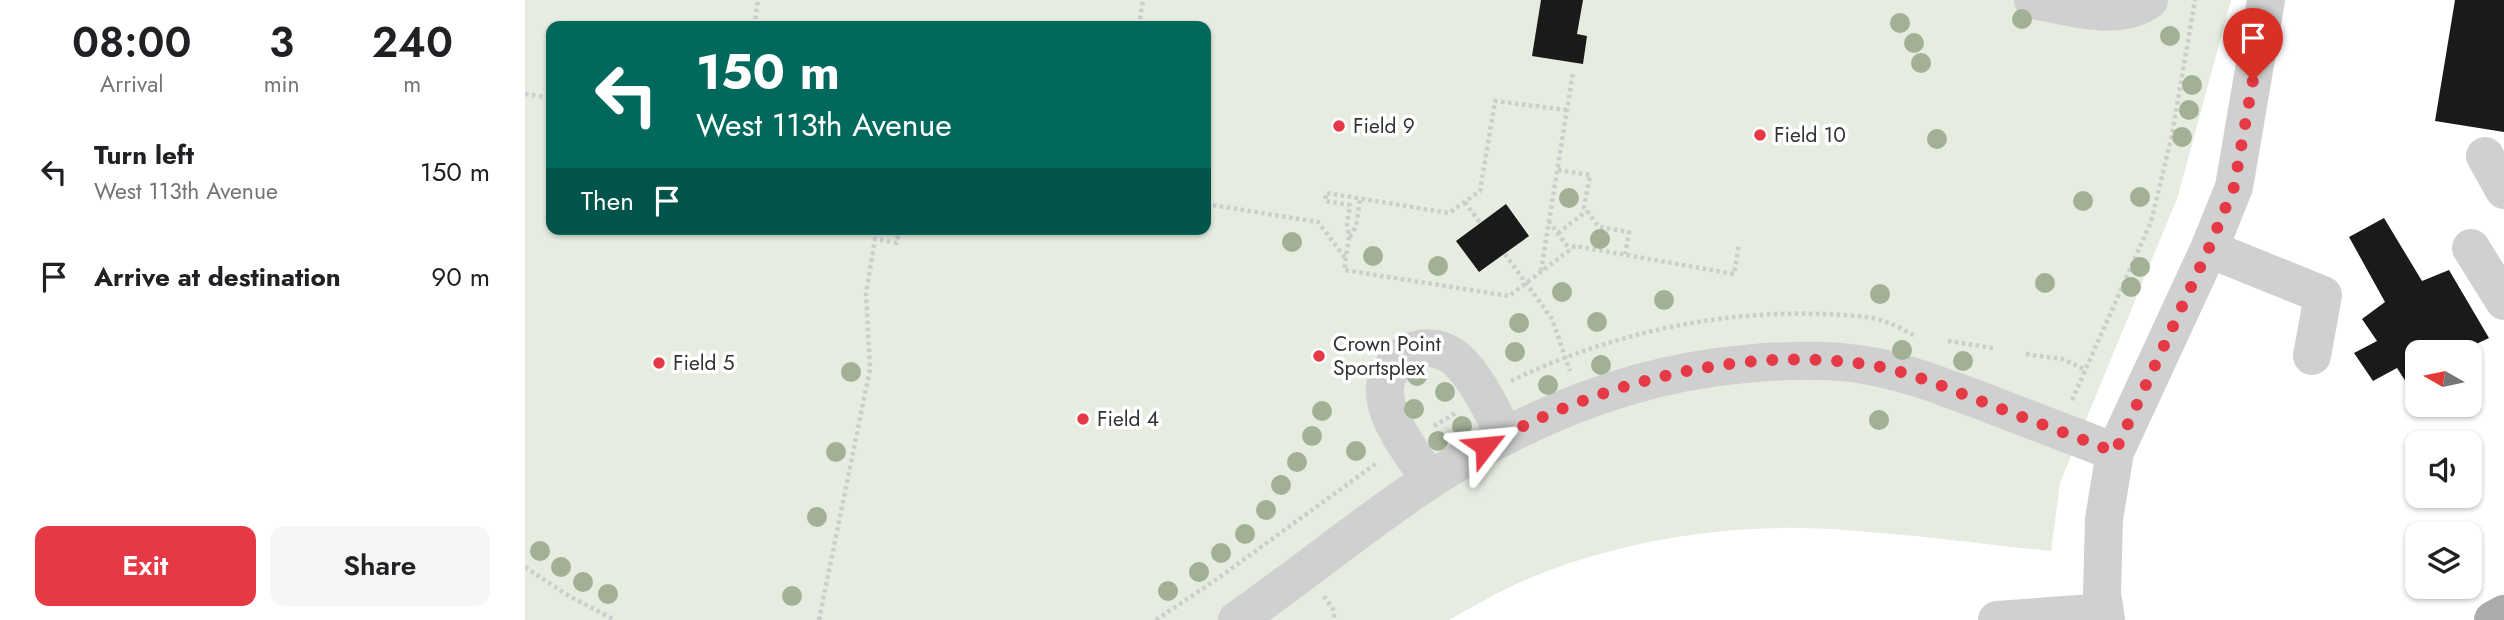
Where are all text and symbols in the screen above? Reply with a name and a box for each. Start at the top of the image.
pin [2223,8,2283,80]
text: 08:00 [72,12,192,73]
text: 3 [269,12,294,73]
text: 240 [372,12,453,73]
icon: arrive [2234,19,2272,57]
text: 150 m [696,37,840,107]
icon: left [581,49,672,140]
text: Arrival [100,67,164,101]
text: min [264,67,300,101]
text: m [403,67,421,101]
text: West 113th Avenue [696,102,952,148]
place label: Field 9 [1353,111,1415,141]
marker: Field 9 [1331,118,1347,134]
place label: Field 10 [1774,120,1846,150]
marker: Field 10 [1752,127,1768,143]
text: Turn left [94,136,194,174]
icon: left [35,153,73,191]
text: 150 m [420,153,490,191]
text: West 113th Avenue [94,174,278,208]
text: Then [581,182,634,220]
icon: arrive [648,182,686,220]
icon: arrive [35,258,73,296]
text: Arrive at destination [94,258,341,296]
text: 90 m [431,258,490,296]
place label: Crown Point Sportsplex [1333,329,1441,383]
north arrow [2405,340,2481,416]
map controls [2405,340,2482,599]
place label: Field 5 [673,348,735,378]
marker: Crown Point Sportsplex [1311,348,1327,364]
marker: Field 5 [651,355,667,371]
place label: Field 4 [1097,404,1159,434]
position arrow [1448,409,1522,483]
marker: Field 4 [1075,411,1091,427]
button: sound [2405,431,2482,508]
button: layers [2405,522,2482,599]
button: Exit [35,526,256,606]
button: Share [270,526,490,606]

